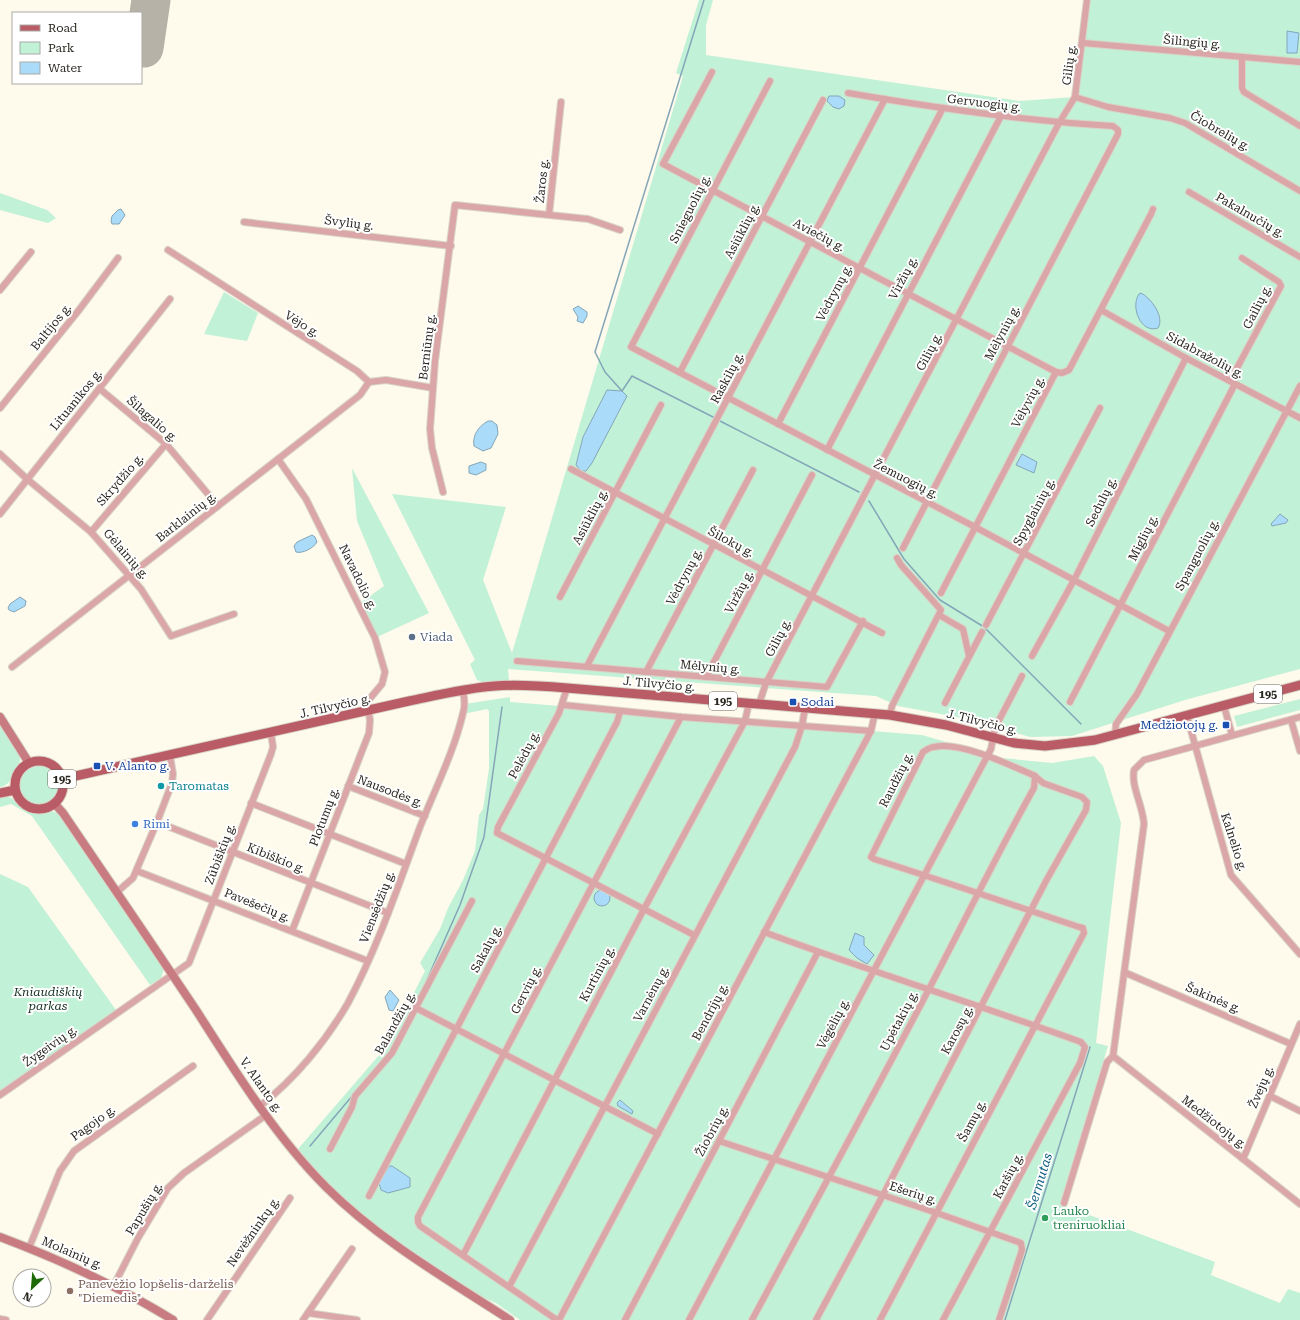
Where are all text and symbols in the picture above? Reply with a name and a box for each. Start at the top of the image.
legend [12,12,142,84]
text: Road [48,21,78,35]
street label: Šilingių g. [1163,33,1221,51]
text: Park [48,41,75,55]
street label: Gilių g. [1059,44,1079,86]
text: Water [48,61,82,75]
street label: Gervuogių g. [946,92,1022,114]
street label: Čiobrelių g. [1188,108,1252,154]
street label: Žaros g. [533,158,551,204]
street label: Snieguolių g. [667,172,713,246]
street label: Pakalnučių g. [1213,190,1287,240]
street label: Asiūklių g. [722,201,762,261]
street label: Švylių g. [324,213,374,233]
street label: Aviečių g. [791,216,847,254]
street label: Viržių g. [886,254,920,302]
street label: Vėdrynų g. [813,262,855,324]
street label: Gailių g. [1240,283,1274,331]
street label: Baltijos g. [28,301,74,353]
street label: Mėlynių g. [982,303,1022,363]
street label: Vėjo g. [282,308,322,340]
street label: Berniūnų g. [416,313,438,381]
street label: Sidabražolių g. [1164,329,1246,381]
street label: Gilių g. [913,331,945,373]
street label: Raskilų g. [708,350,746,406]
street label: Lituanikos g. [47,367,105,433]
street label: Vėlyvių g. [1009,374,1047,430]
street label: Šilagalio g. [124,393,180,445]
street label: Skrydžio g. [94,451,146,509]
street label: Žemuogių g. [871,457,941,501]
street label: Sedulų g. [1083,475,1119,529]
street label: Spyglainių g. [1010,476,1058,548]
street label: Asiūklių g. [570,487,610,547]
street label: Barklainių g. [153,489,219,545]
street label: Miglių g. [1125,513,1161,563]
street label: Spanguolių g. [1172,517,1222,593]
street label: Šilokų g. [706,524,756,560]
street label: Gėlainių g. [100,526,152,582]
street label: Navadolio g. [336,542,380,612]
street label: Vėdrynų g. [663,546,705,608]
street label: Viržių g. [722,568,756,616]
street label: Gilių g. [762,617,794,659]
place label: Viada [420,630,453,644]
marker: Viada [407,632,417,642]
street label: Mėlynių g. [679,657,741,677]
street label: J. Tilvyčio g. [622,674,696,694]
road number: 195 [1254,685,1282,703]
street label: J. Tilvyčio g. [298,691,372,721]
road number: 195 [709,692,737,710]
place label: Sodai [801,695,834,709]
marker: Sodai [788,697,798,707]
street label: J. Tilvyčio g. [945,706,1019,738]
place label: Medžiotojų g. [1140,718,1218,732]
marker: Medžiotojų g. [1221,720,1231,730]
street label: Pelėdų g. [506,729,542,781]
street label: Raudžių g. [876,750,916,810]
place label: V. Alanto g. [105,759,169,773]
marker: V. Alanto g. [92,761,102,771]
road number: 195 [48,770,76,788]
street label: Nausodės g. [355,772,425,810]
place label: Taromatas [169,779,229,793]
marker: Taromatas [156,781,166,791]
street label: Plotumų g. [306,786,342,848]
street label: Kalnelio g. [1218,811,1250,873]
place label: Rimi [143,817,170,831]
marker: Rimi [130,819,140,829]
street label: Zūbiškių g. [202,822,238,886]
street label: Kibiškio g. [245,840,307,876]
street label: Viensėdžių g. [357,869,397,945]
street label: Pavešečių g. [222,885,292,925]
street label: Sakalų g. [468,923,504,975]
street label: Kurtinių g. [577,944,617,1004]
street label: Gervių g. [508,964,544,1016]
street label: Varnėnų g. [630,964,672,1024]
street label: Šakinės g. [1184,980,1242,1016]
street label: Bendrijų g. [689,981,731,1043]
park label: Kniaudiškių parkas [13,985,82,1013]
street label: Upėtakių g. [877,988,921,1054]
street label: Balandžių g. [372,989,418,1057]
street label: Vėgėlių g. [814,997,852,1051]
street label: Karosų g. [938,1003,976,1057]
street label: Žygeivių g. [21,1022,79,1070]
street label: V. Alanto g. [237,1055,285,1115]
street label: Žvejų g. [1246,1064,1276,1110]
street label: Medžiotojų g. [1179,1093,1249,1151]
street label: Šamų g. [955,1098,989,1144]
street label: Pagojo g. [68,1102,118,1144]
street label: Žiobrių g. [693,1103,731,1159]
street label: Karšių g. [990,1151,1026,1201]
water label: Šermutas [1023,1151,1055,1212]
street label: Ešerių g. [888,1179,938,1207]
street label: Papušių g. [123,1180,165,1238]
street label: Nevėžninkų g. [224,1195,282,1269]
place label: Lauko treniruokliai [1053,1204,1126,1232]
marker: Lauko treniruokliai [1040,1213,1050,1223]
street label: Molainių g. [40,1234,104,1272]
north arrow [12,1268,52,1308]
place label: Panevėžio lopšelis-darželis "Diemedis" [78,1277,234,1305]
marker: Panevėžio lopšelis-darželis "Diemedis" [65,1286,75,1296]
text: N [21,1289,34,1304]

